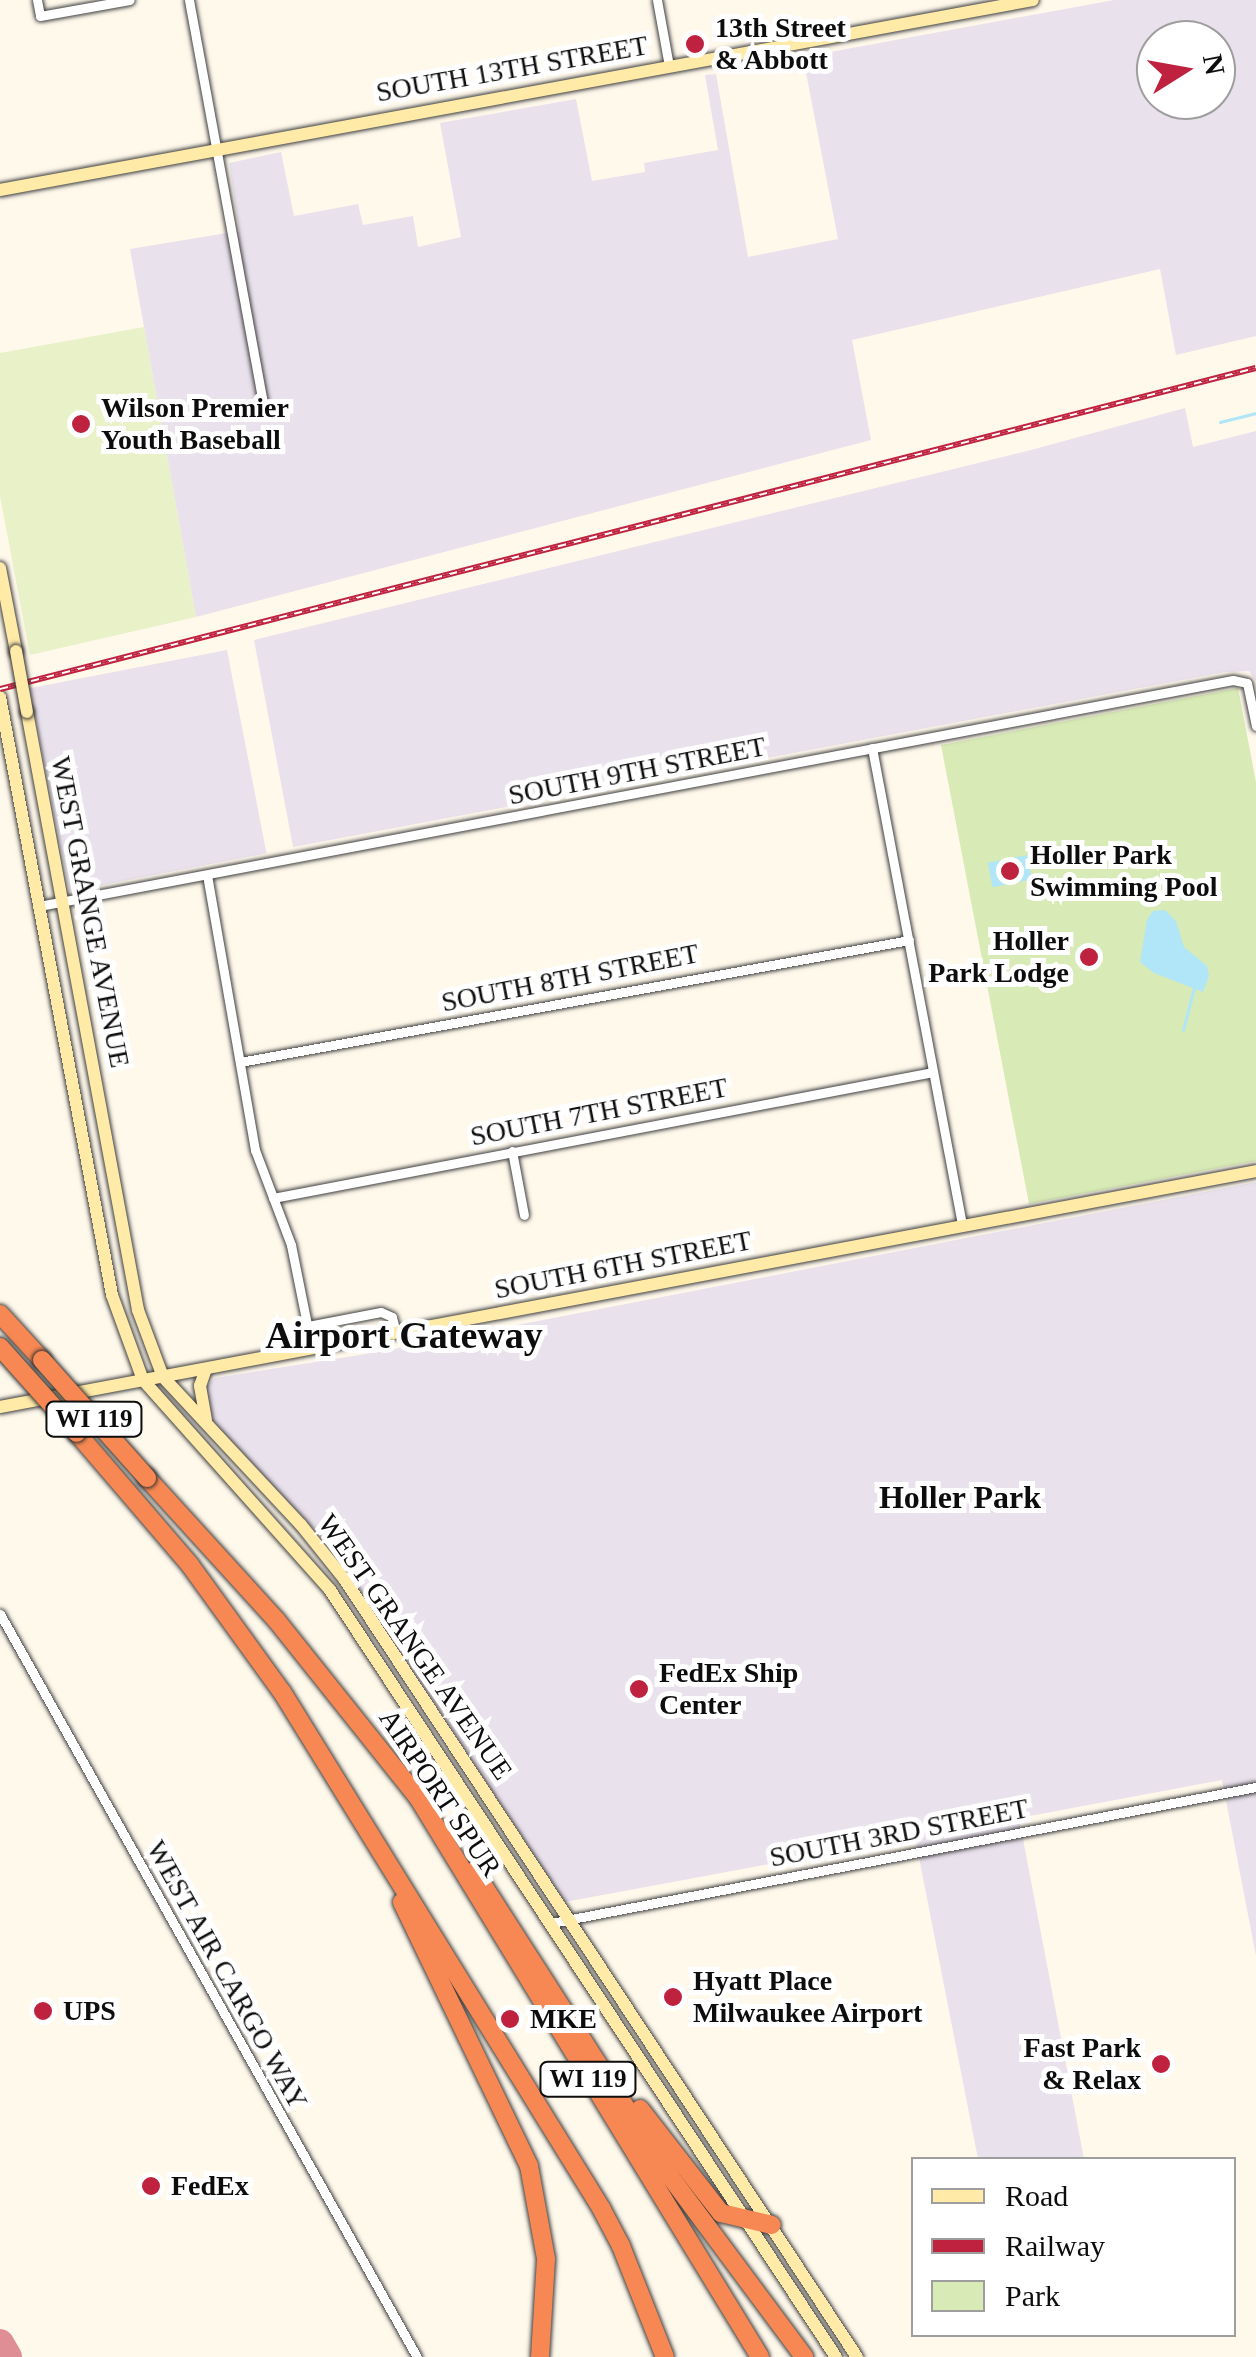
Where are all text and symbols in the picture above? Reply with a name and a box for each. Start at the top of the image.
place label: 13th Street & Abbott [715,11,846,77]
north arrow [1136,20,1236,120]
street label: SOUTH 13TH STREET [374,29,650,109]
marker: 13th Street & Abbott [684,33,706,55]
text: N [1197,52,1231,77]
place label: Wilson Premier Youth Baseball [101,391,289,457]
marker: Wilson Premier Youth Baseball [70,413,92,435]
street label: SOUTH 9TH STREET [506,730,768,812]
street label: WEST GRANGE AVENUE [43,753,137,1071]
place label: Holler Park Swimming Pool [1030,838,1217,904]
marker: Holler Park Swimming Pool [999,860,1021,882]
place label: Holler Park Lodge [928,924,1069,990]
street label: SOUTH 8TH STREET [439,937,701,1019]
marker: Holler Park Lodge [1078,946,1100,968]
street label: SOUTH 7TH STREET [468,1071,730,1153]
street label: SOUTH 6TH STREET [492,1224,754,1306]
district label: Airport Gateway [265,1313,543,1359]
road number: WI 119 [44,1399,144,1439]
district label: Holler Park [879,1478,1041,1516]
street label: WEST GRANGE AVENUE [310,1507,520,1787]
place label: FedEx Ship Center [659,1656,798,1722]
marker: FedEx Ship Center [628,1678,650,1700]
street label: AIRPORT SPUR [372,1703,508,1883]
street label: SOUTH 3RD STREET [767,1791,1031,1875]
street label: WEST AIR CARGO WAY [138,1834,316,2116]
place label: Hyatt Place Milwaukee Airport [693,1964,924,2030]
marker: Hyatt Place Milwaukee Airport [662,1986,684,2008]
place label: UPS [63,1994,116,2028]
marker: UPS [32,2000,54,2022]
place label: MKE [530,2002,597,2036]
marker: MKE [499,2008,521,2030]
place label: Fast Park & Relax [1024,2031,1141,2097]
marker: Fast Park & Relax [1150,2053,1172,2075]
road number: WI 119 [538,2059,638,2099]
legend [911,2157,1236,2337]
place label: FedEx [171,2169,249,2203]
marker: FedEx [140,2175,162,2197]
text: Road [1005,2179,1068,2212]
text: Railway [1005,2229,1105,2262]
text: Park [1005,2279,1060,2312]

